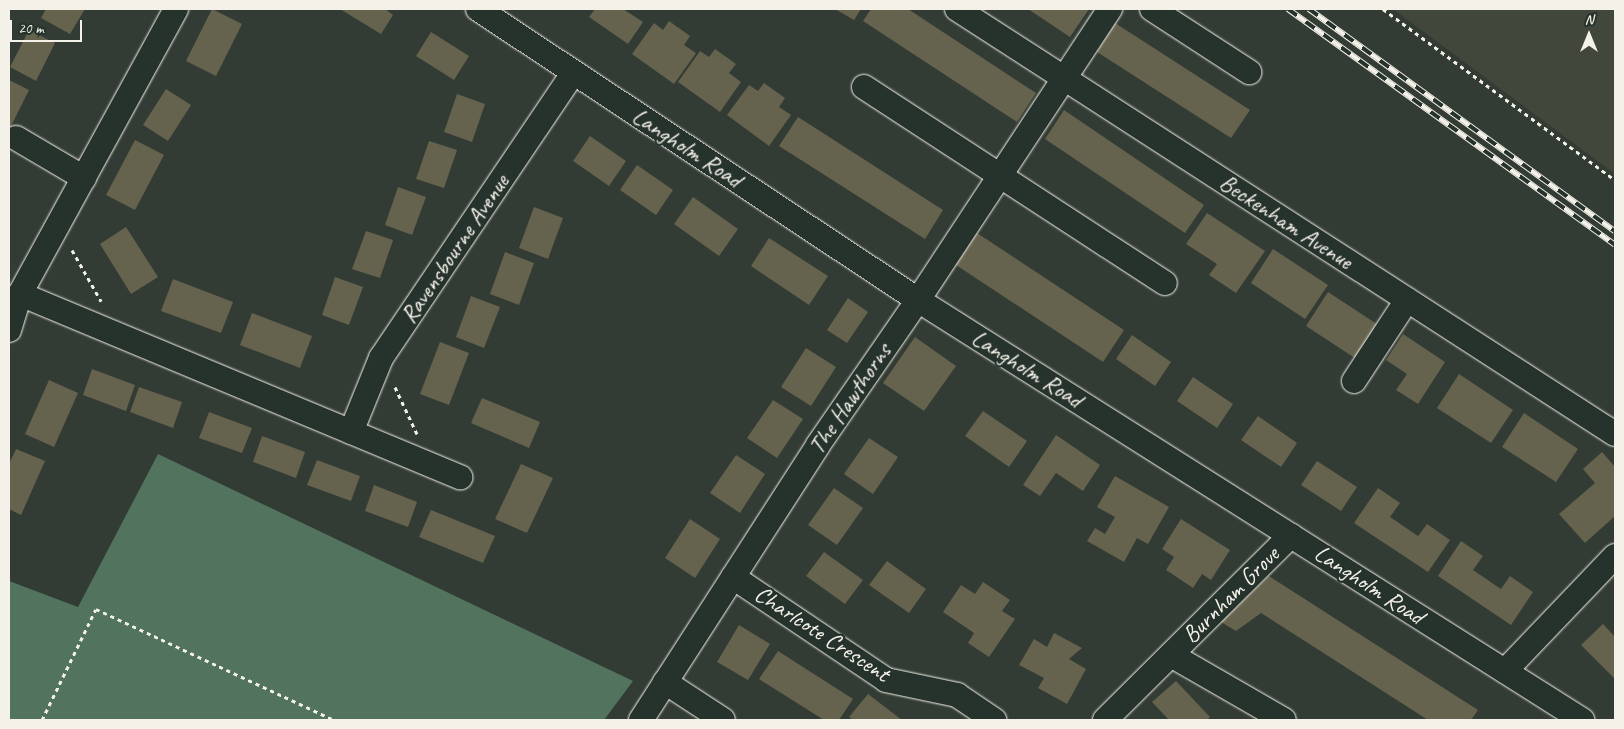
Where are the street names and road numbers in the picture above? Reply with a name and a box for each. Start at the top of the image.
street label: Langholm Road [627,102,747,194]
street label: Beckenham Avenue [1214,168,1358,276]
street label: Ravensbourne Avenue [395,169,515,329]
street label: Langholm Road [967,324,1087,414]
street label: The Hawthorns [802,338,898,460]
street label: Langholm Road [1309,539,1429,631]
street label: Burnham Grove [1177,541,1285,649]
street label: Charlcote Crescent [749,580,895,688]

